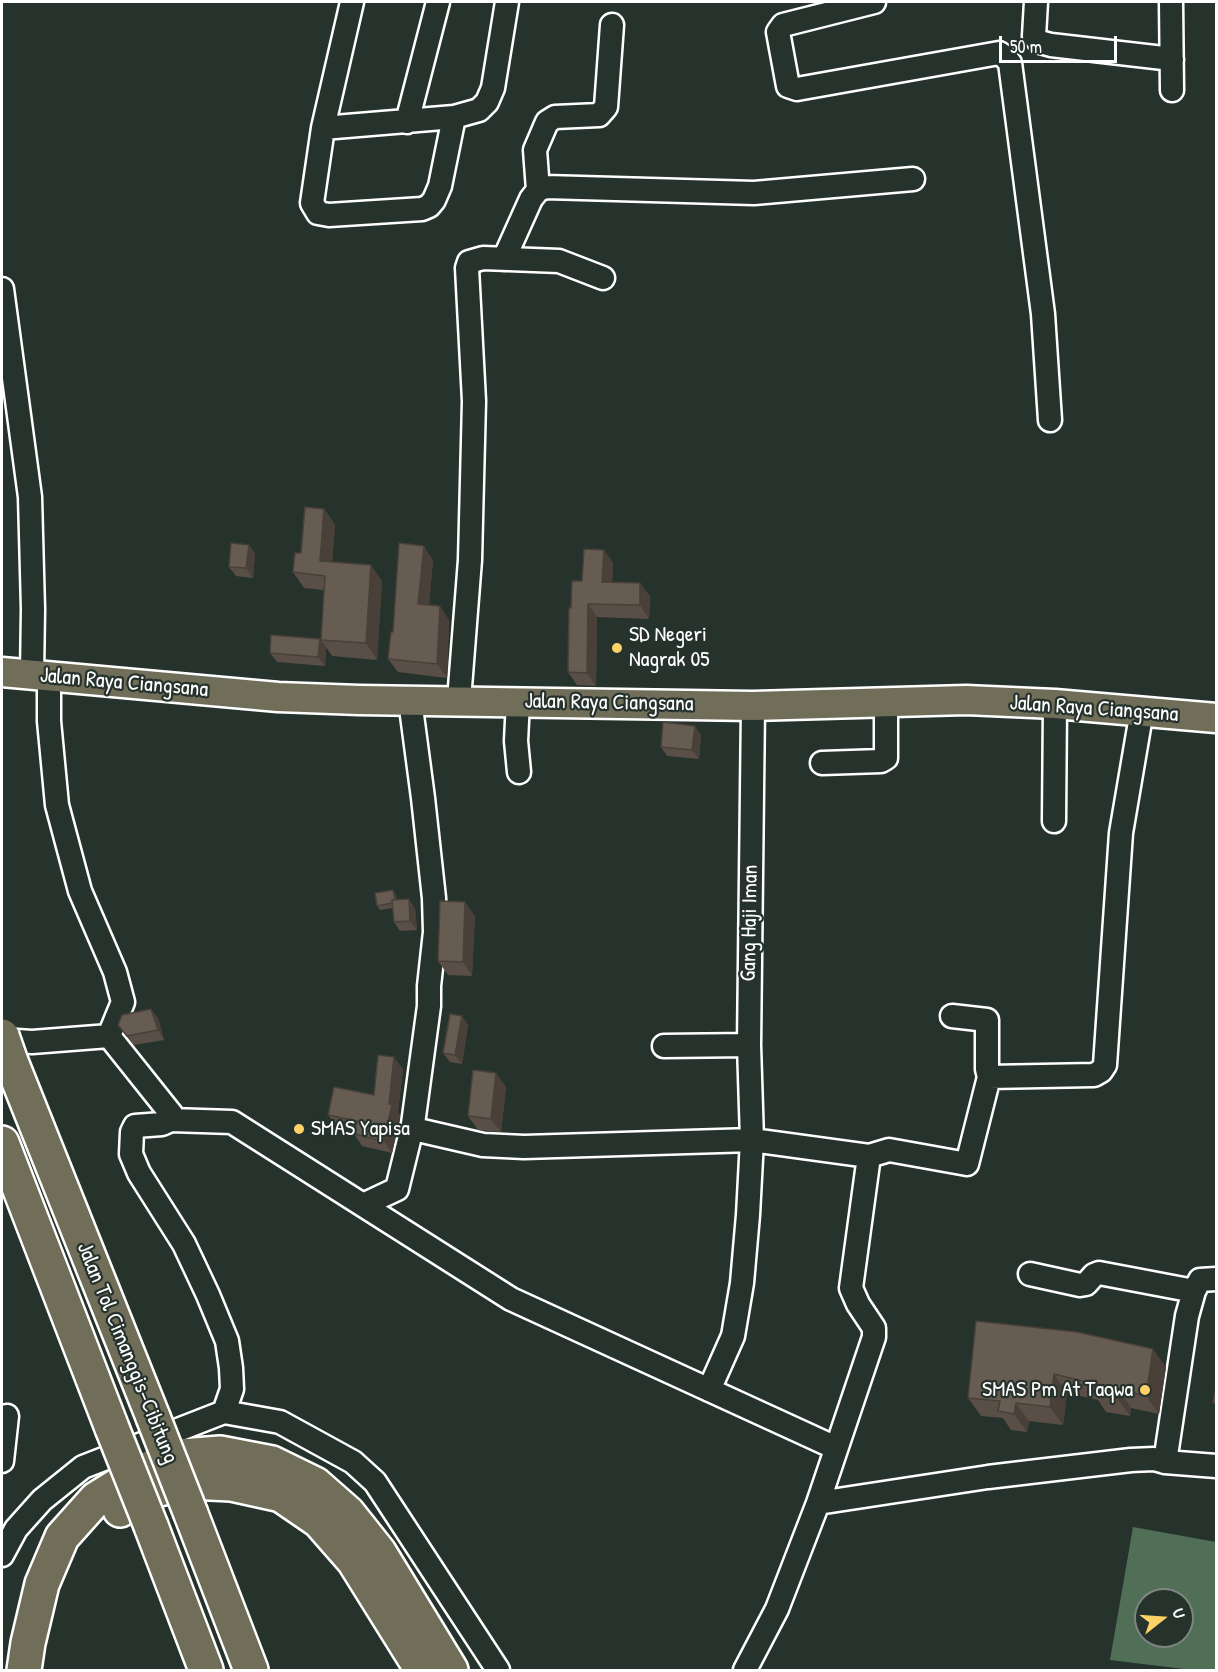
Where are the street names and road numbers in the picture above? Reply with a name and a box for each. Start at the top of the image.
street label: Jalan Raya Ciangsana [39,662,209,704]
street label: Jalan Raya Ciangsana [524,688,694,718]
street label: Jalan Raya Ciangsana [1009,690,1179,728]
street label: Gang Haji Iman [736,864,764,982]
street label: Jalan Tol Cimanggis–Cibitung [71,1239,183,1467]

